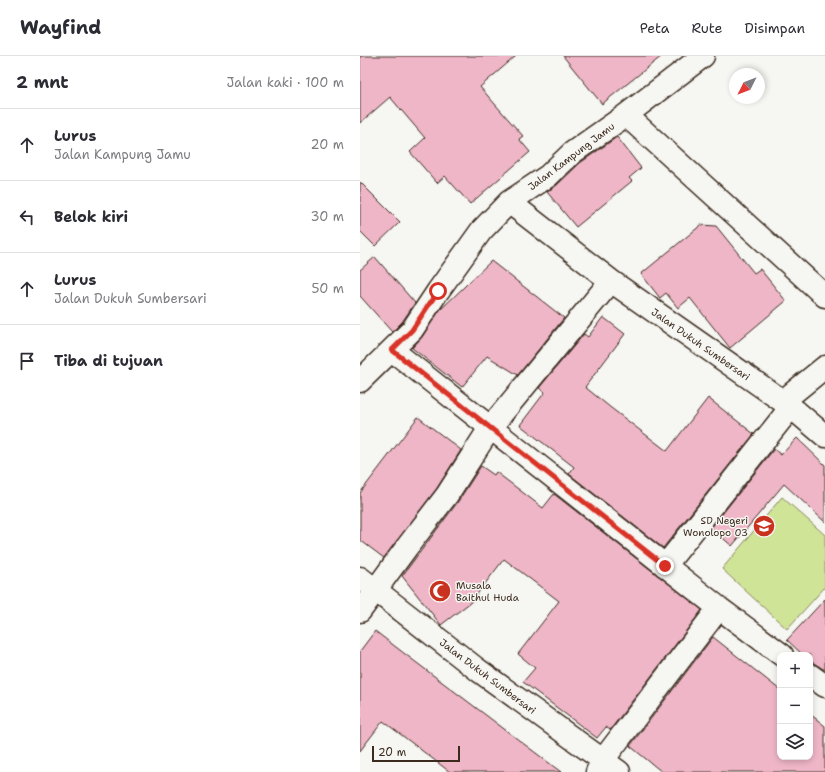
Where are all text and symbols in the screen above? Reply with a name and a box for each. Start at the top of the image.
text: Wayfind [20,15,101,40]
text: Peta [640,19,669,37]
text: Rute [691,19,722,37]
text: Disimpan [744,19,805,37]
north arrow [729,68,765,104]
text: 2 mnt [16,71,69,93]
text: Jalan kaki · 100 m [227,74,344,91]
street label: Jalan Kampung Jamu [525,119,617,193]
text: Lurus [54,126,96,146]
icon: ahead [16,134,38,156]
text: 20 m [311,136,344,153]
text: Jalan Kampung Jamu [54,146,191,163]
icon: left [16,206,38,228]
text: Belok kiri [54,207,128,227]
text: 30 m [310,208,344,225]
text: Lurus [54,270,96,290]
icon: ahead [16,278,38,300]
text: 50 m [311,280,344,297]
route start [429,282,447,300]
text: Jalan Dukuh Sumbersari [54,290,207,307]
street label: Jalan Dukuh Sumbersari [649,305,753,383]
icon: arrive [16,350,38,372]
text: Tiba di tujuan [54,351,163,371]
school or university icon: SD Negeri Wonolopo 03 [751,513,777,539]
place label: SD Negeri Wonolopo 03 [683,514,748,539]
route end [656,557,674,575]
mosque icon: Musala Baithul Huda [427,578,453,604]
place label: Musala Baithul Huda [456,579,520,604]
street label: Jalan Dukuh Sumbersari [437,636,539,717]
map controls [777,652,813,760]
button: + [777,652,813,688]
button: − [777,688,813,724]
button: layers [777,724,813,760]
scale bar [372,744,460,763]
text: 20 m [378,745,406,760]

